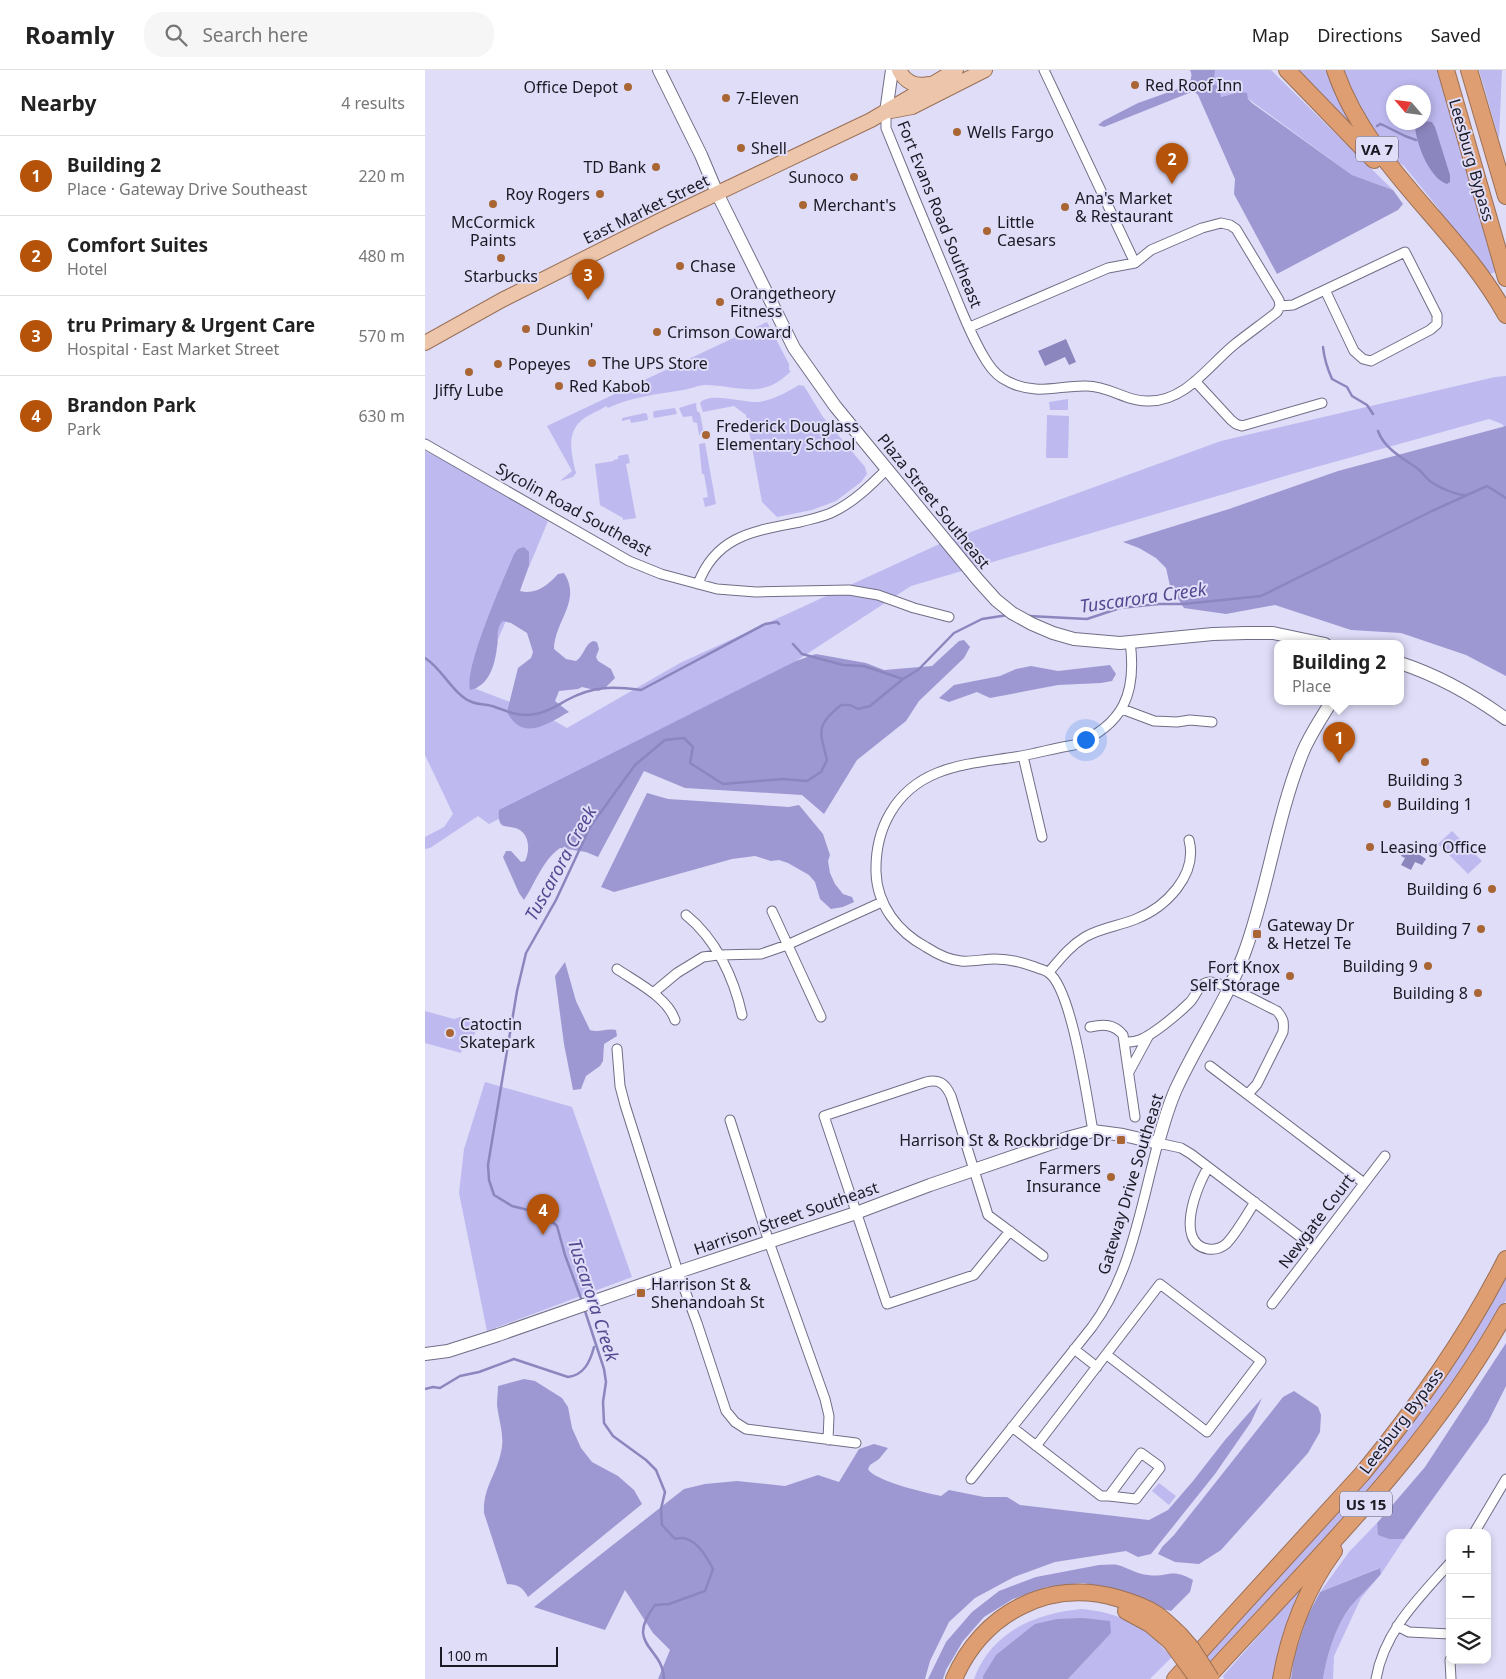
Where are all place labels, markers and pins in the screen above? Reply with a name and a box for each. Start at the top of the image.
place label: Red Roof Inn [1145,74,1242,96]
place label: Office Depot [524,76,618,98]
marker: Red Roof Inn [1129,79,1141,91]
marker: Office Depot [622,81,634,93]
place label: 7-Eleven [736,87,799,109]
marker: 7-Eleven [720,92,732,104]
place label: Wells Fargo [967,121,1054,143]
marker: Wells Fargo [951,126,963,138]
place label: Shell [751,137,787,159]
marker: Shell [735,142,747,154]
pin: 2 [1156,143,1188,184]
place label: TD Bank [583,156,646,178]
marker: TD Bank [650,161,662,173]
place label: Sunoco [788,166,844,188]
marker: Sunoco [848,171,860,183]
place label: Roy Rogers [506,183,590,205]
place label: Ana's Market & Restaurant [1075,187,1173,227]
marker: Roy Rogers [594,188,606,200]
place label: Merchant's [813,194,896,216]
marker: McCormick Paints [487,198,499,210]
marker: Merchant's [797,199,809,211]
marker: Ana's Market & Restaurant [1059,201,1071,213]
place label: McCormick Paints [451,211,535,251]
place label: Little Caesars [997,211,1056,251]
marker: Little Caesars [981,225,993,237]
marker: Starbucks [495,252,507,264]
place label: Chase [690,255,736,277]
pin: 3 [572,259,604,300]
marker: Chase [674,260,686,272]
place label: Starbucks [464,265,538,287]
place label: Orangetheory Fitness [730,282,836,322]
marker: Orangetheory Fitness [714,296,726,308]
place label: Dunkin' [536,318,593,340]
place label: Crimson Coward [667,321,791,343]
marker: Dunkin' [520,323,532,335]
marker: Crimson Coward [651,326,663,338]
place label: The UPS Store [602,352,708,374]
place label: Popeyes [508,353,571,375]
marker: The UPS Store [586,357,598,369]
marker: Popeyes [492,358,504,370]
marker: Jiffy Lube [463,366,475,378]
place label: Red Kabob [569,375,650,397]
place label: Jiffy Lube [433,379,503,401]
marker: Red Kabob [553,380,565,392]
place label: Frederick Douglass Elementary School [716,415,859,455]
marker: Frederick Douglass Elementary School [700,429,712,441]
pin: 1 [1323,722,1355,763]
marker: Building 3 [1419,756,1431,768]
place label: Building 3 [1387,769,1463,791]
place label: Building 1 [1397,793,1473,815]
marker: Building 1 [1381,798,1393,810]
place label: Leasing Office [1380,836,1486,858]
marker: Leasing Office [1364,841,1376,853]
place label: Building 6 [1406,878,1482,900]
marker: Building 6 [1486,883,1498,895]
place label: Gateway Dr & Hetzel Te [1267,914,1355,954]
place label: Building 7 [1395,918,1471,940]
marker: Building 7 [1475,923,1487,935]
marker: Gateway Dr & Hetzel Te [1251,928,1263,940]
place label: Building 9 [1342,955,1418,977]
place label: Fort Knox Self Storage [1190,956,1281,996]
marker: Building 9 [1422,960,1434,972]
marker: Fort Knox Self Storage [1284,970,1296,982]
place label: Building 8 [1392,982,1468,1004]
marker: Building 8 [1472,987,1484,999]
place label: Catoctin Skatepark [460,1013,536,1053]
marker: Catoctin Skatepark [444,1027,456,1039]
place label: Harrison St & Rockbridge Dr [899,1129,1111,1151]
marker: Harrison St & Rockbridge Dr [1115,1134,1127,1146]
place label: Farmers Insurance [1026,1157,1101,1197]
marker: Farmers Insurance [1105,1171,1117,1183]
pin: 4 [527,1194,559,1235]
place label: Harrison St & Shenandoah St [651,1273,765,1313]
marker: Harrison St & Shenandoah St [635,1287,647,1299]

